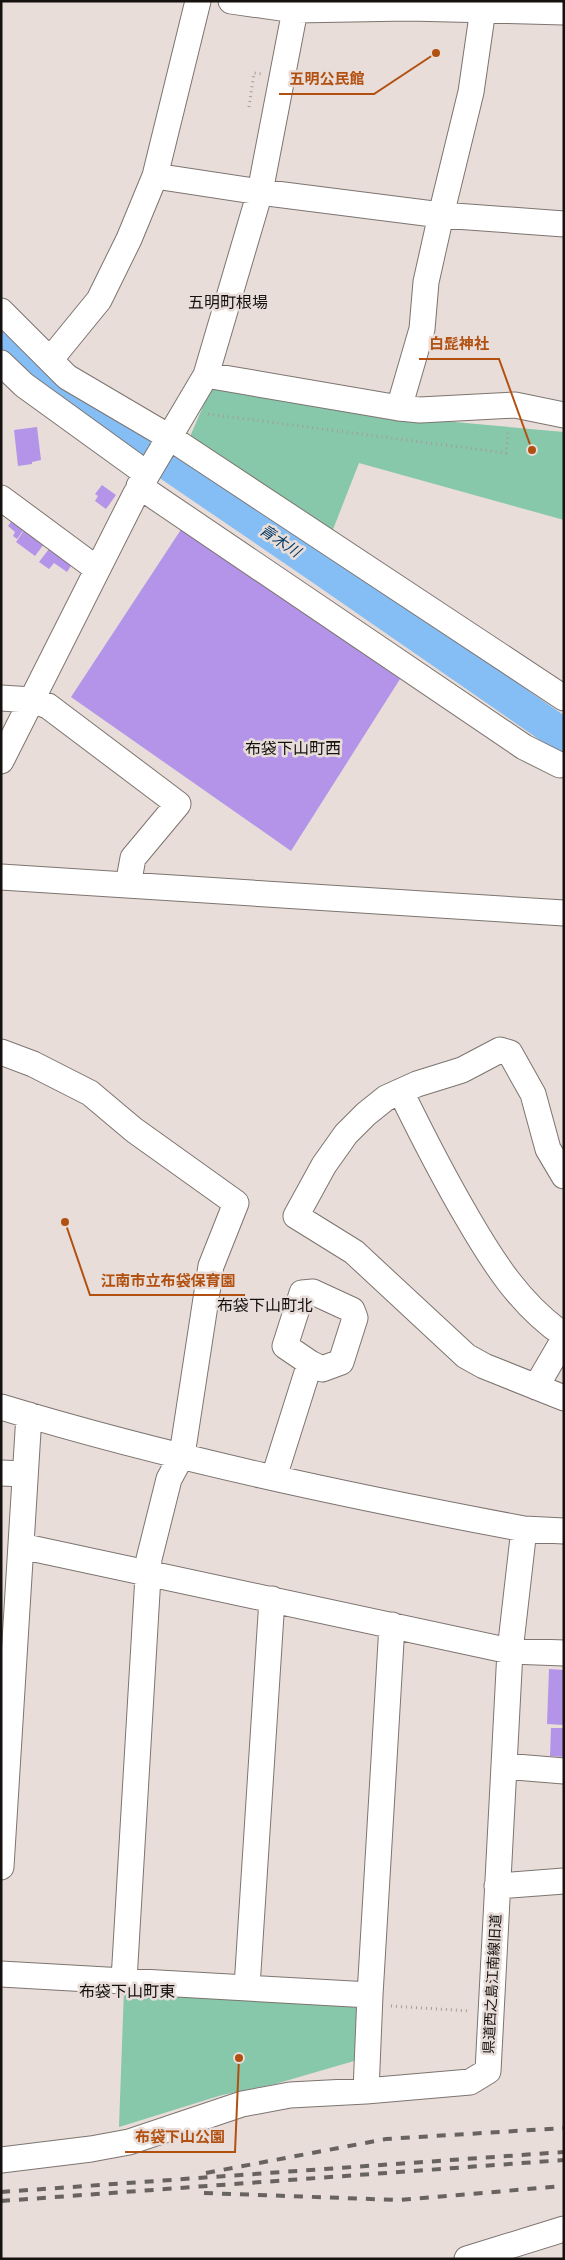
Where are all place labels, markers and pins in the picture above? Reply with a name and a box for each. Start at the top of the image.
callout: 五明公民館 [279,64,374,94]
callout: 白髭神社 [419,329,499,359]
callout: 江南市立布袋保育園 [90,1265,245,1295]
callout: 布袋下山公園 [125,2122,235,2152]

